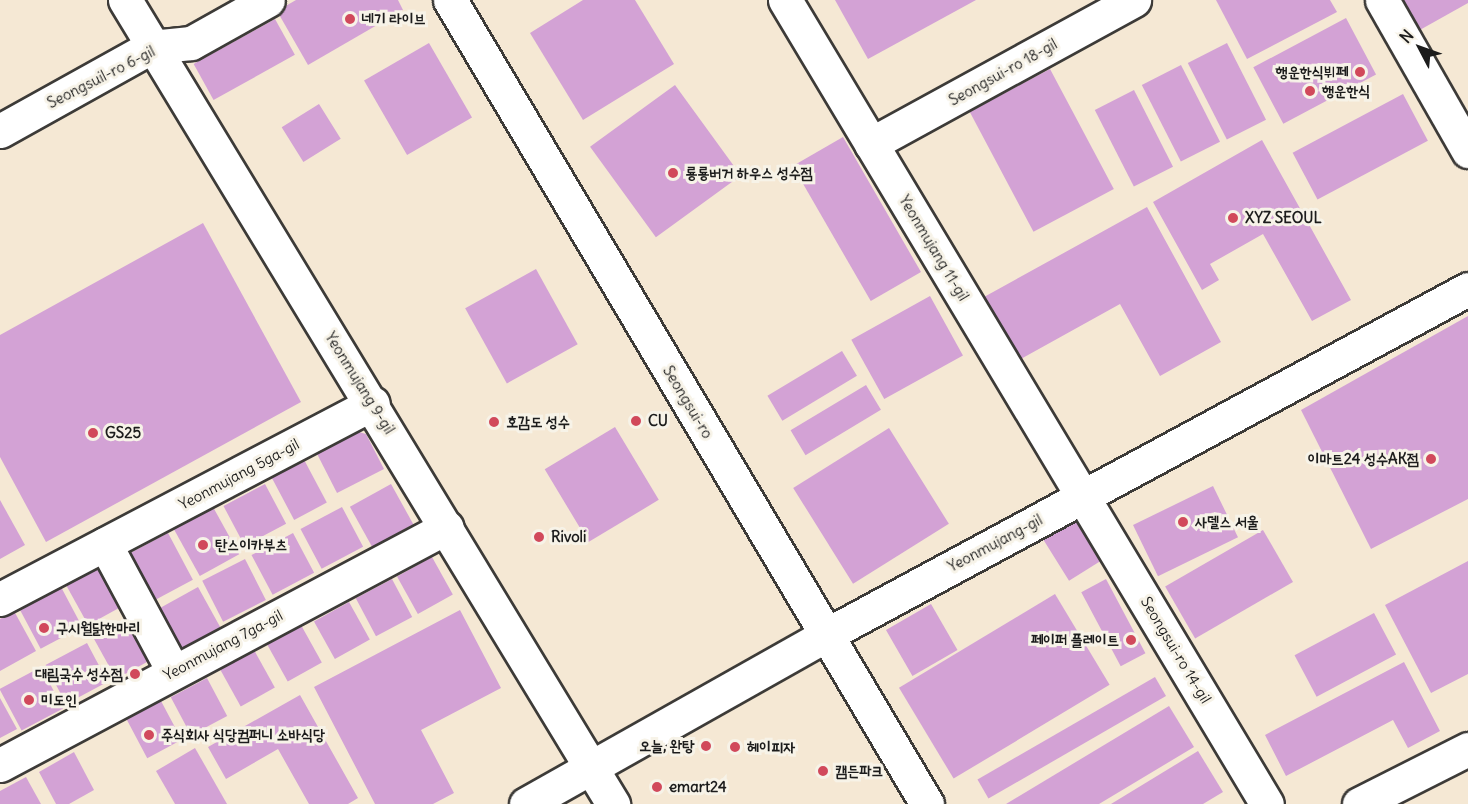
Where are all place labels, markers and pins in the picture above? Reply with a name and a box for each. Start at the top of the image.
place label: 네기 라이브 [362,10,426,28]
marker: 네기 라이브 [343,12,357,26]
place label: 행운한식뷔페 [1276,63,1348,81]
marker: 행운한식뷔페 [1353,65,1367,79]
place label: 행운한식 [1322,82,1370,100]
marker: 행운한식 [1303,84,1317,98]
place label: 룡룡버거 하우스 성수점 [685,164,813,182]
marker: 룡룡버거 하우스 성수점 [666,166,680,180]
place label: XYZ SEOUL [1245,209,1322,227]
marker: XYZ SEOUL [1226,211,1240,225]
place label: CU [648,412,668,430]
place label: 호감도 성수 [506,413,570,431]
marker: CU [629,414,643,428]
marker: 호감도 성수 [487,415,501,429]
place label: GS25 [105,424,141,442]
marker: GS25 [86,426,100,440]
place label: 이마트24 성수AK점 [1307,450,1419,468]
marker: 이마트24 성수AK점 [1424,452,1438,466]
place label: 사델스 서울 [1195,513,1259,531]
marker: 사델스 서울 [1176,515,1190,529]
place label: Rivoli [551,528,586,546]
marker: Rivoli [532,530,546,544]
place label: 탄스이카부츠 [215,536,287,554]
marker: 탄스이카부츠 [196,538,210,552]
place label: 구시월닭한마리 [56,619,140,637]
marker: 구시월닭한마리 [37,621,51,635]
place label: 페이퍼 플레이트 [1031,631,1119,649]
marker: 페이퍼 플레이트 [1124,633,1138,647]
place label: 대림국수 성수점 [35,665,123,683]
marker: 대림국수 성수점 [128,667,142,681]
place label: 미도인 [41,691,77,709]
marker: 미도인 [22,693,36,707]
place label: 주식회사 식당컴퍼니 소바식당 [161,726,325,744]
marker: 주식회사 식당컴퍼니 소바식당 [142,728,156,742]
place label: 오늘, 완탕 [639,737,694,755]
place label: 헤이피자 [747,738,795,756]
marker: 오늘, 완탕 [699,739,713,753]
marker: 헤이피자 [728,740,742,754]
place label: 캠든파크 [835,762,883,780]
marker: 캠든파크 [816,764,830,778]
place label: emart24 [669,778,727,796]
marker: emart24 [650,780,664,794]

